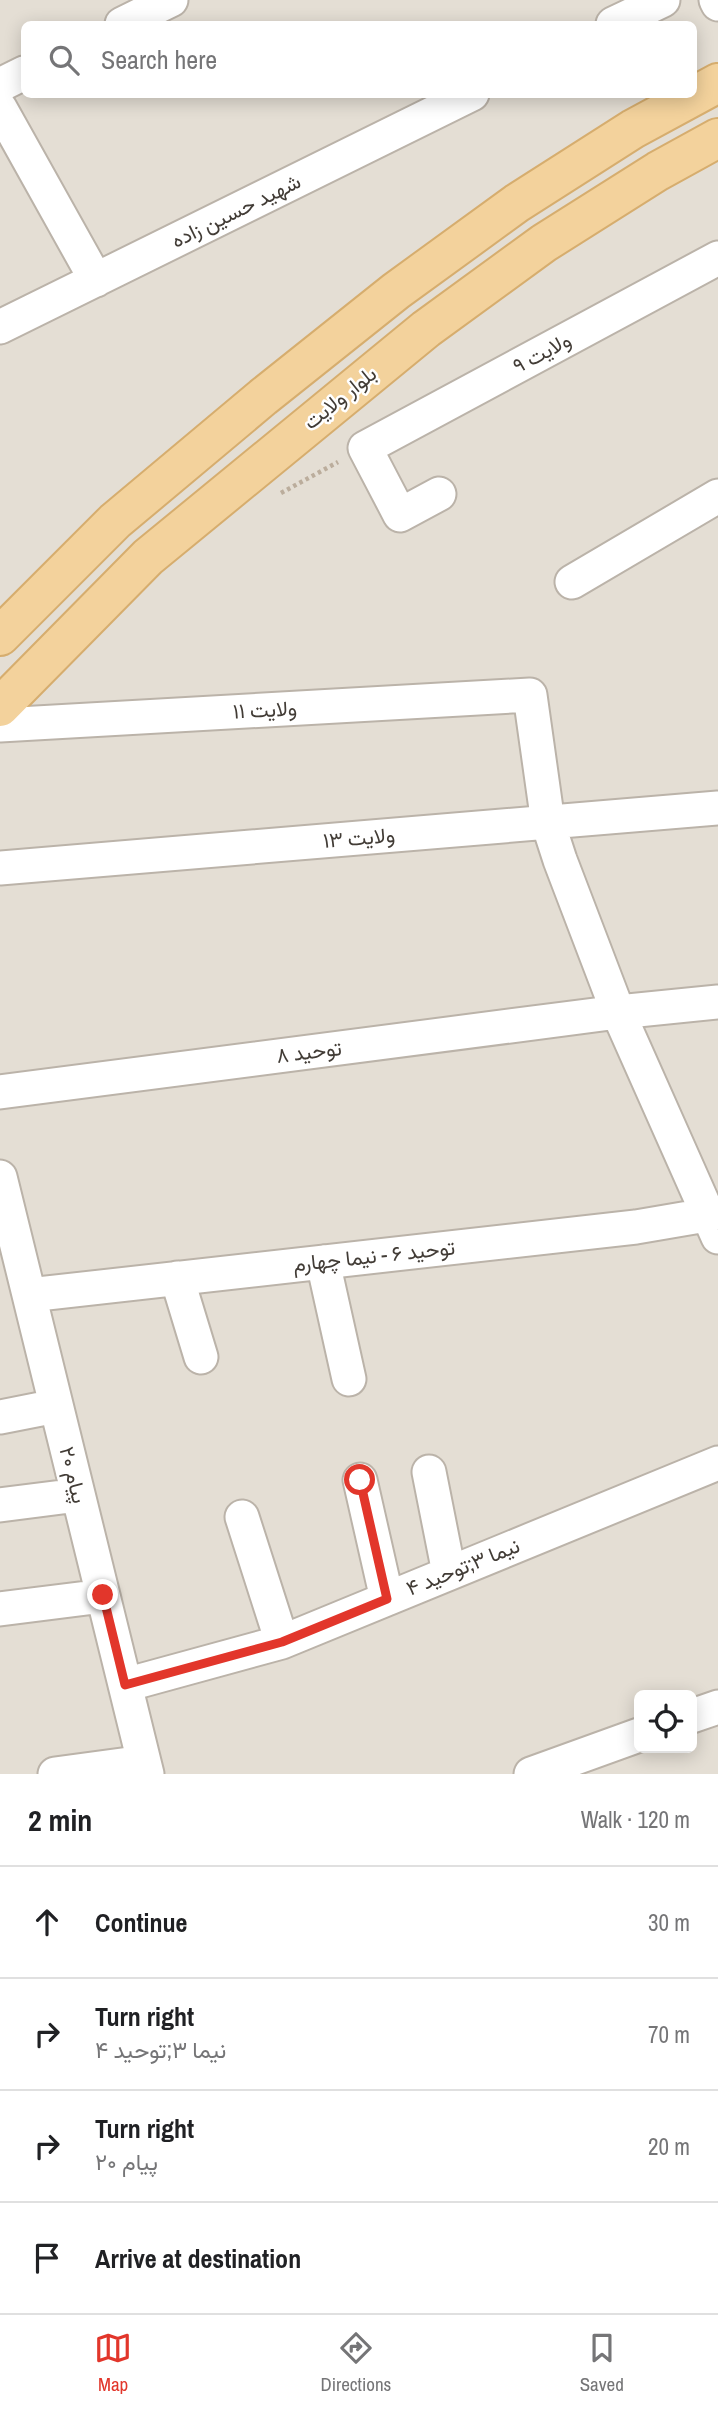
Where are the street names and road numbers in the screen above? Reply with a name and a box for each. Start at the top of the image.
street label: شهید حسین زاده [166,167,306,255]
street label: ولایت ۹ [507,325,576,380]
street label: بلوار ولایت [297,359,382,436]
street label: ولایت ۱۱ [232,693,298,726]
street label: ولایت ۱۳ [322,820,396,855]
street label: توحید ۸ [275,1033,343,1070]
street label: توحید ۶ - نیما چهارم [291,1233,457,1278]
street label: پیام ۲۰ [52,1443,95,1506]
street label: نیما ۳;توحید ۴ [402,1531,524,1602]

